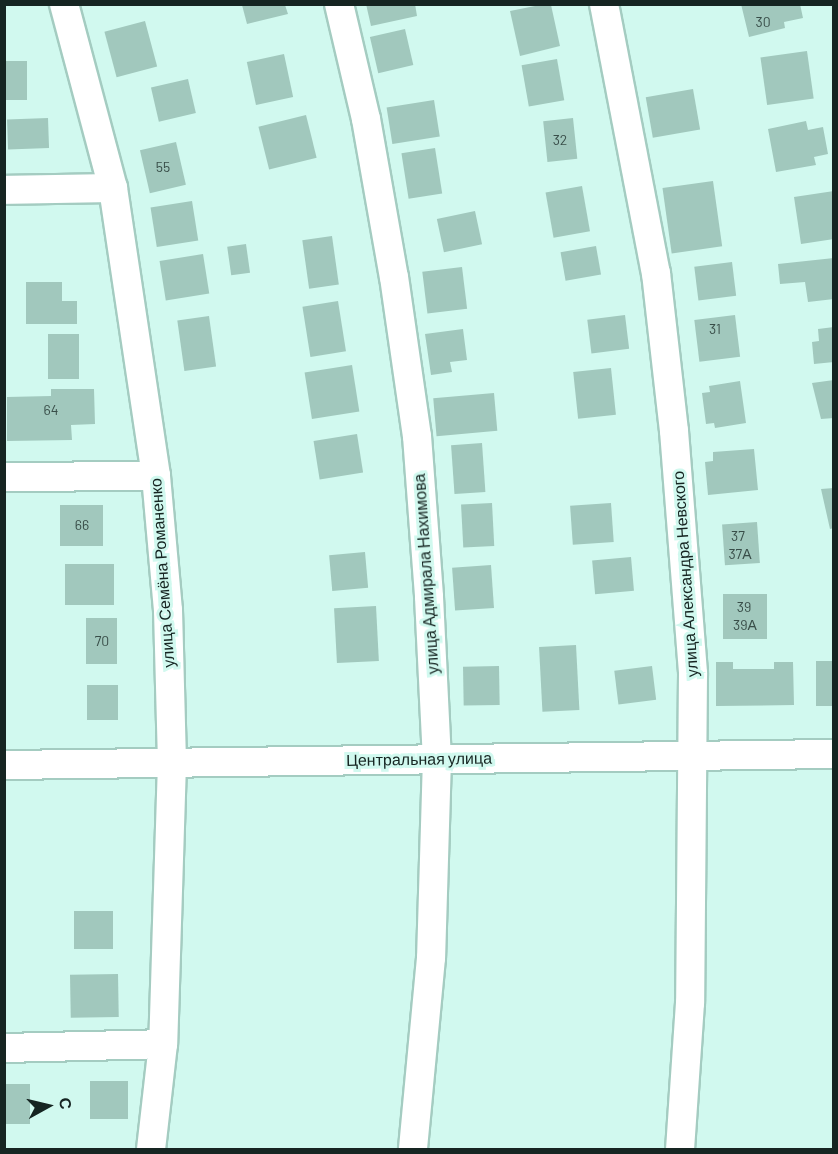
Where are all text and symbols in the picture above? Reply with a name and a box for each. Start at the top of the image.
house number: 30 [755,14,771,30]
house number: 32 [553,132,567,148]
house number: 55 [156,159,170,175]
house number: 31 [709,321,721,337]
house number: 64 [44,402,58,418]
street label: улица Александра Невского [668,470,702,678]
street label: улица Адмирала Нахимова [409,473,443,675]
street label: улица Семёна Романенко [146,478,178,668]
house number: 66 [75,517,89,533]
house number: 37 [731,528,745,544]
house number: 37А [728,546,752,562]
house number: 39 [737,599,751,615]
house number: 39А [733,617,757,633]
house number: 70 [95,633,109,649]
street label: Центральная улица [346,748,492,770]
north arrow [18,1076,78,1136]
text: С [56,1096,77,1110]

